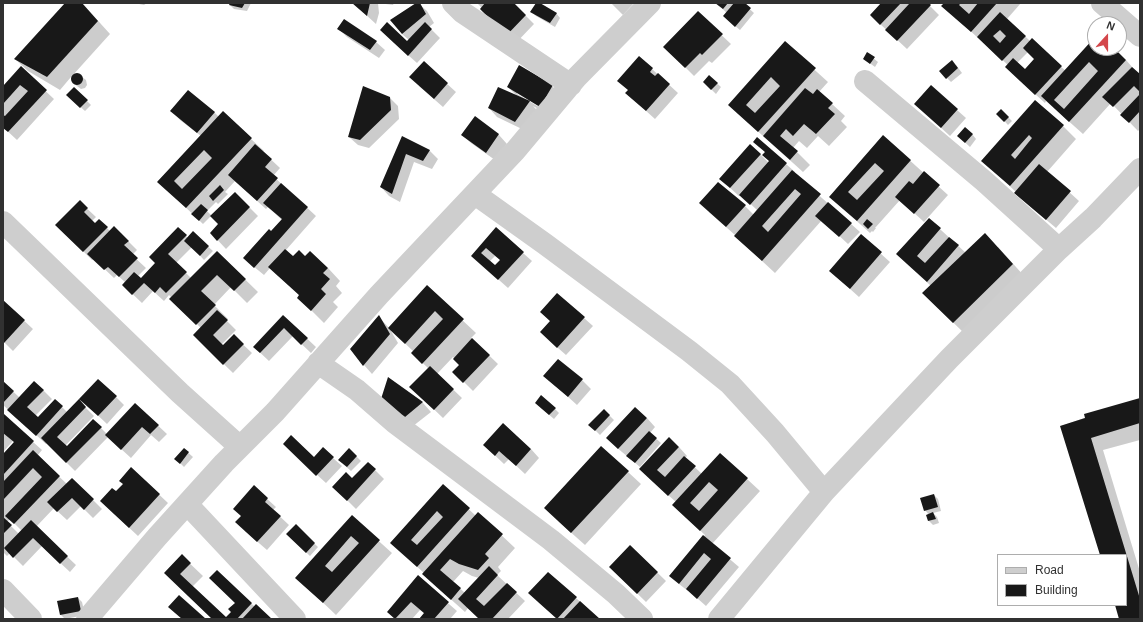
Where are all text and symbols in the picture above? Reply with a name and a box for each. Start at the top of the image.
north arrow [1087,16,1127,56]
text: N [1105,19,1117,33]
legend [997,554,1127,606]
text: Road [1035,563,1064,577]
text: Building [1035,583,1078,597]

